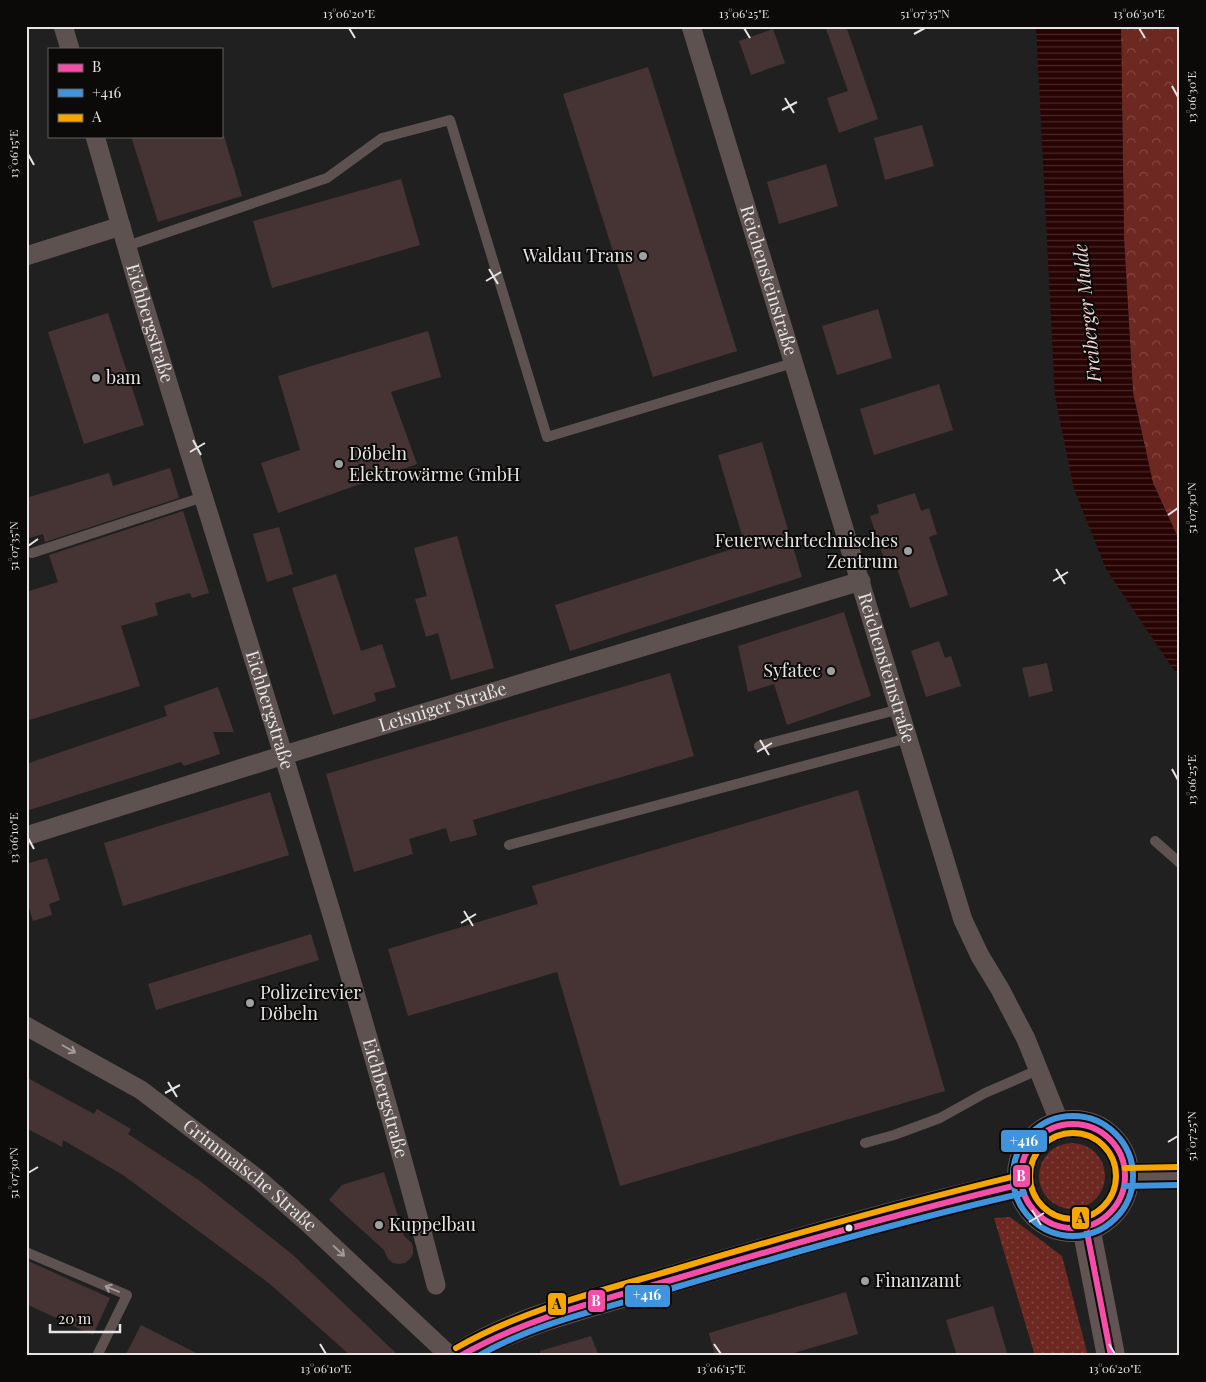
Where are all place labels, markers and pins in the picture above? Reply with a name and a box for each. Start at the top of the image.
place label: Waldau Trans [522,243,633,267]
marker: Waldau Trans [637,250,649,262]
place label: bam [106,365,141,389]
marker: bam [90,372,102,384]
place label: Döbeln Elektrowärme GmbH [349,441,520,486]
marker: Döbeln Elektrowärme GmbH [333,458,345,470]
place label: Feuerwehrtechnisches Zentrum [715,528,898,573]
marker: Feuerwehrtechnisches Zentrum [902,545,914,557]
place label: Syfatec [763,658,821,682]
marker: Syfatec [825,665,837,677]
place label: Polizeirevier Döbeln [260,980,361,1025]
marker: Polizeirevier Döbeln [244,997,256,1009]
place label: Kuppelbau [389,1212,477,1236]
marker: Kuppelbau [373,1219,385,1231]
unlabelled marker [844,1223,854,1233]
place label: Finanzamt [875,1268,961,1292]
marker: Finanzamt [859,1275,871,1287]

